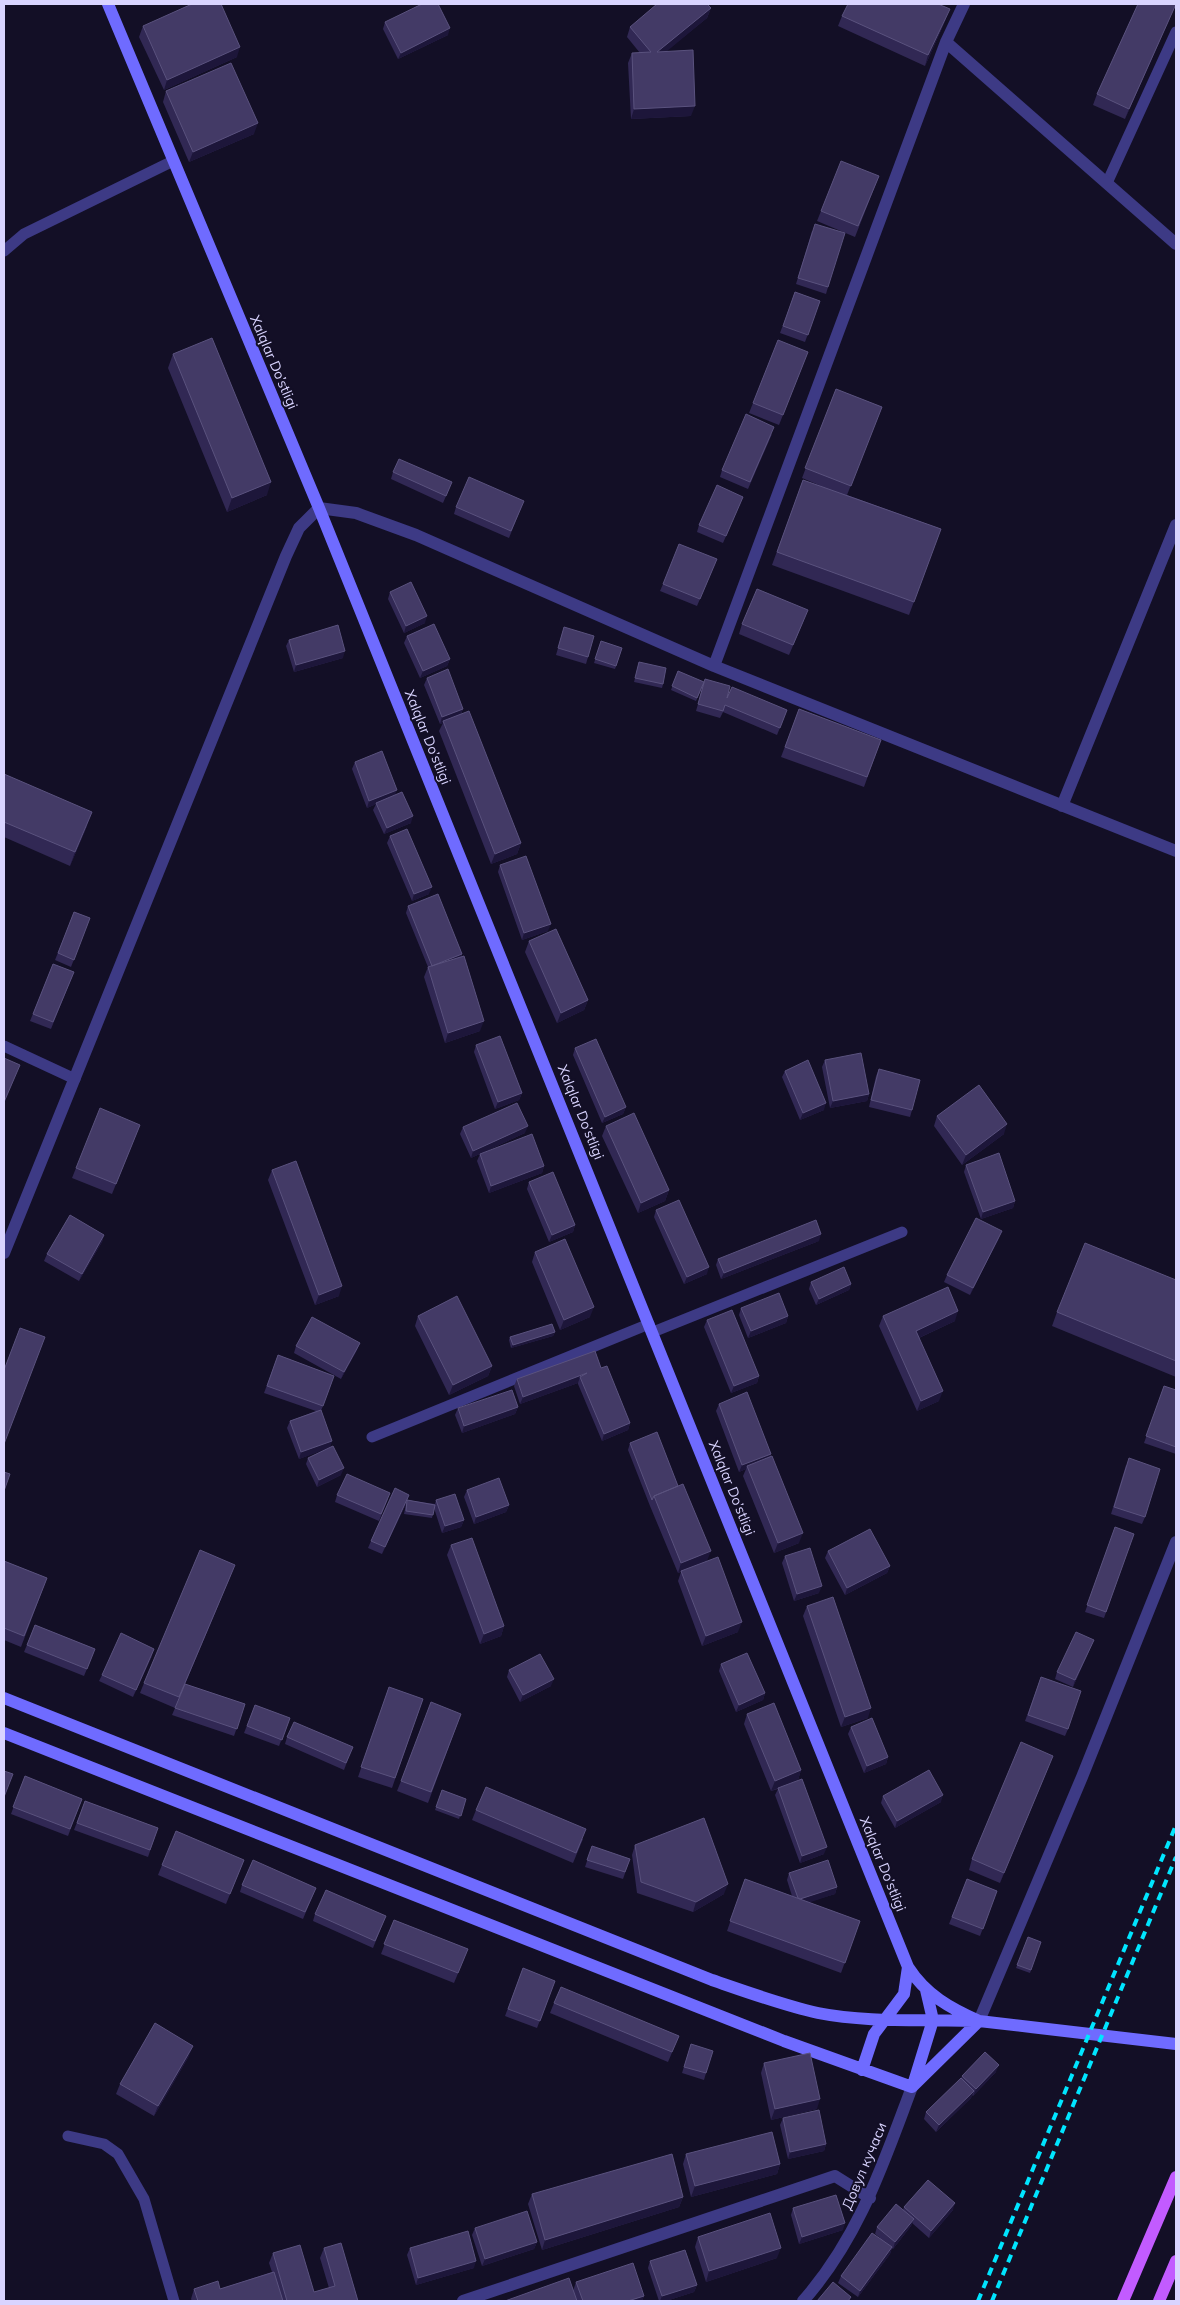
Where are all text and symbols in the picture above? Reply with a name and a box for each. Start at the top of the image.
street label: Xalqlar Do’stligi [246,312,302,412]
street label: Xalqlar Do’stligi [401,687,455,787]
street label: Xalqlar Do’stligi [554,1062,608,1162]
street label: Xalqlar Do’stligi [705,1438,759,1538]
street label: Xalqlar Do’stligi [856,1814,910,1914]
street label: Довул кучаси [838,2120,890,2212]

